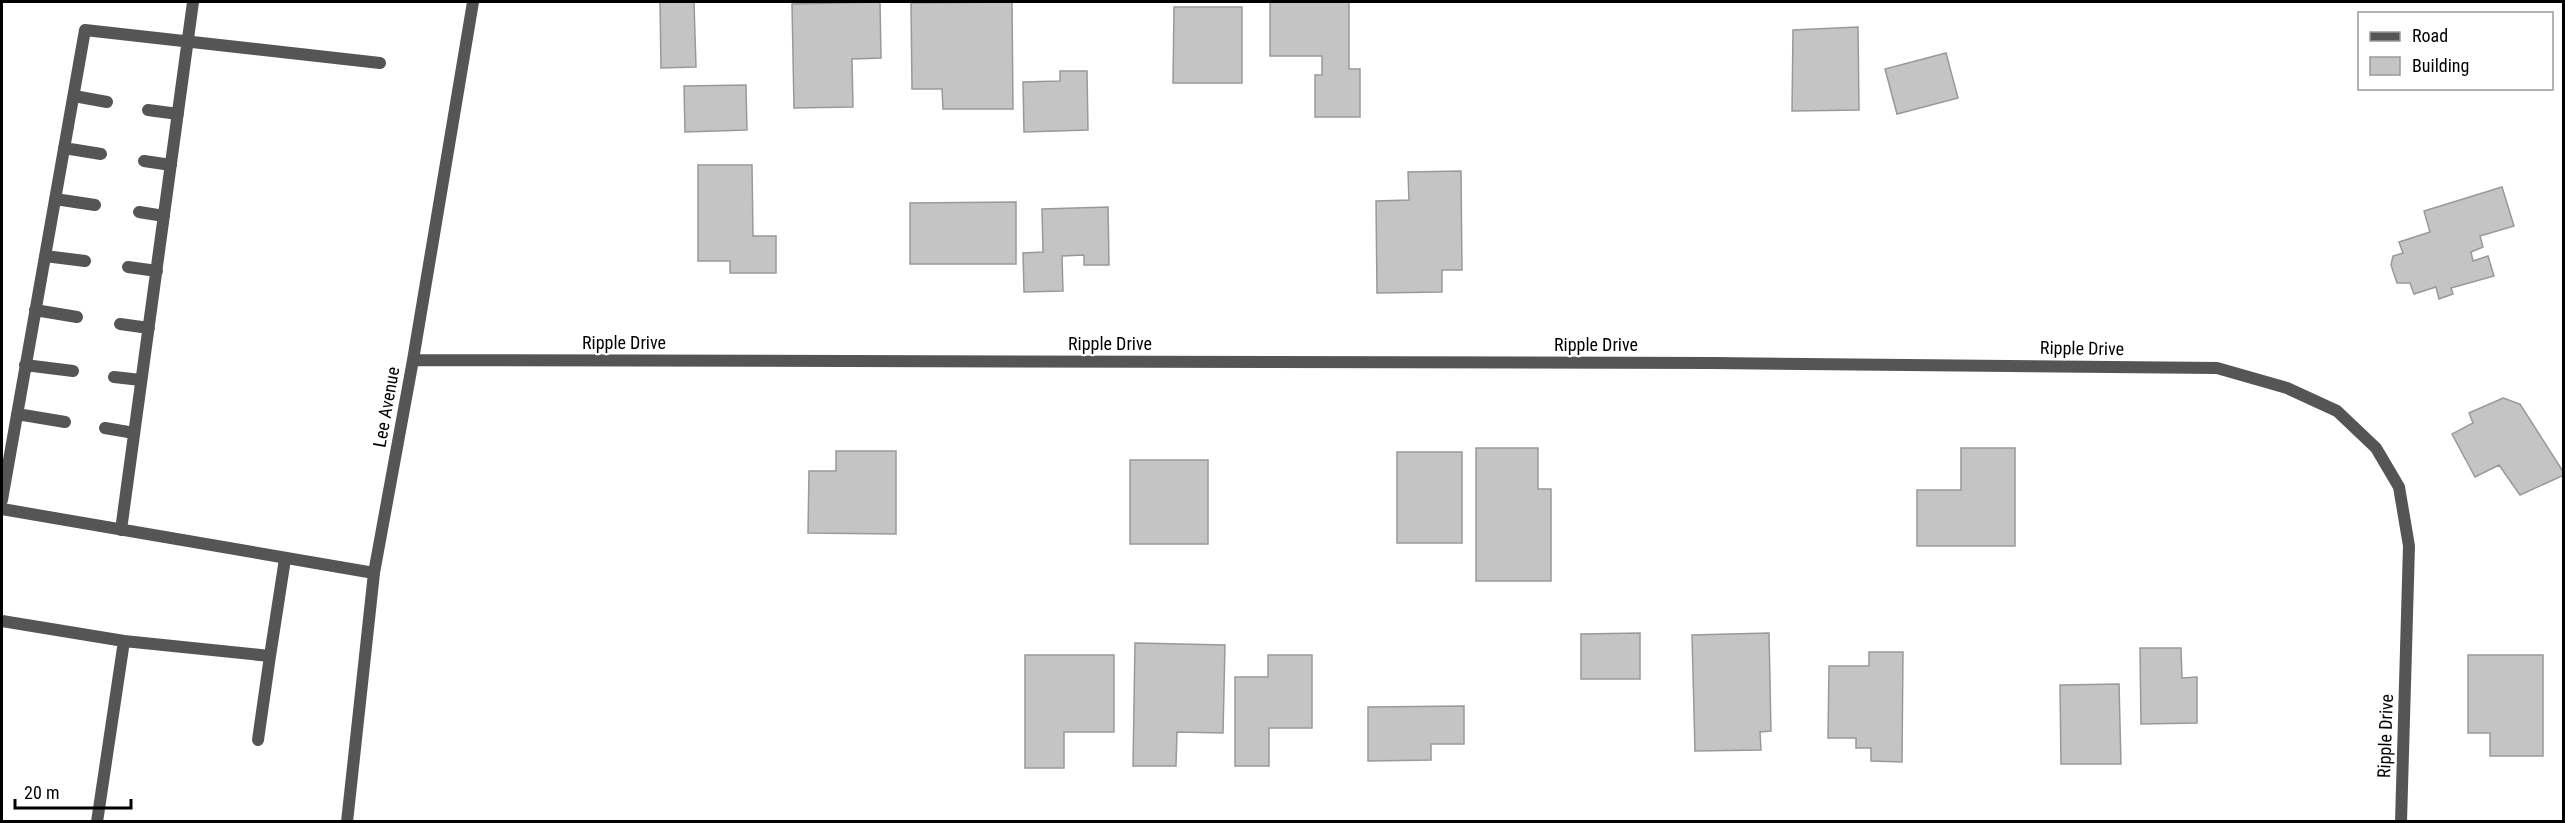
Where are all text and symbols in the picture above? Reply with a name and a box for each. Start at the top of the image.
legend [2358,12,2553,90]
text: Road [2412,25,2448,46]
text: Building [2412,55,2469,76]
street label: Ripple Drive [582,332,666,353]
street label: Ripple Drive [1068,333,1152,354]
street label: Ripple Drive [1554,334,1638,355]
street label: Ripple Drive [2040,337,2124,359]
street label: Lee Avenue [369,365,403,449]
street label: Ripple Drive [2373,694,2397,778]
scale bar [15,772,130,810]
text: 20 m [24,782,59,803]

